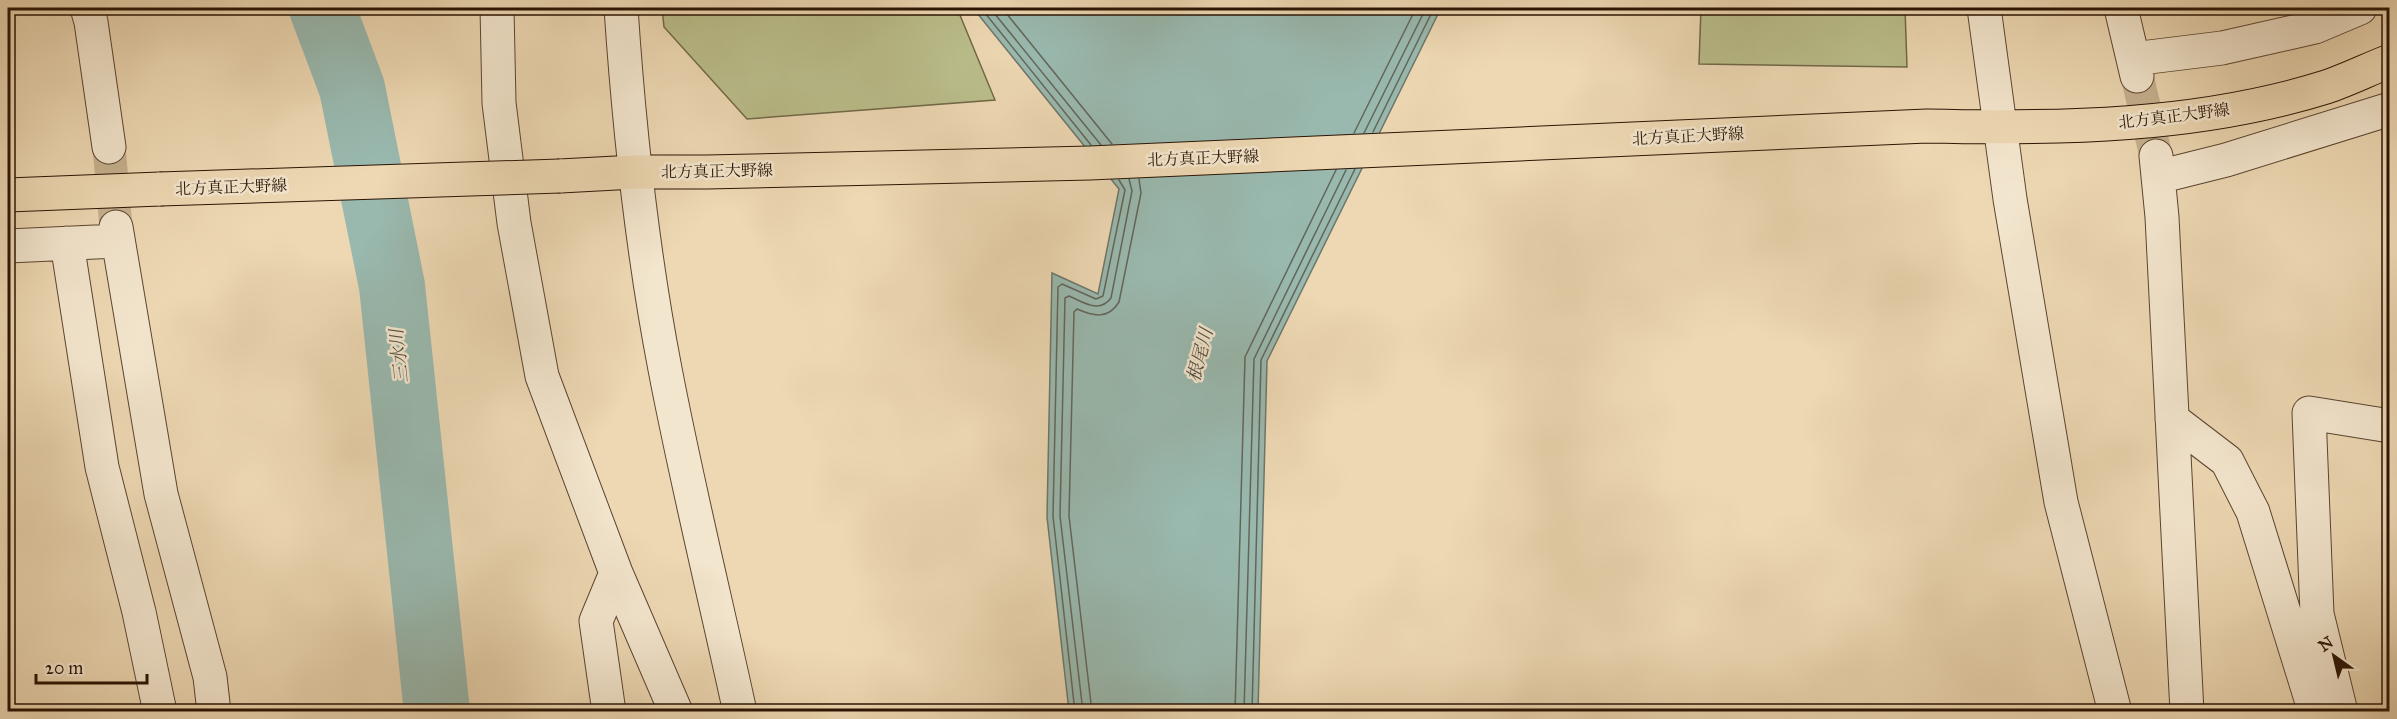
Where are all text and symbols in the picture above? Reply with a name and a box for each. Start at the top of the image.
street label: 北方真正大野線 [2117,100,2231,132]
street label: 北方真正大野線 [1632,124,1744,148]
street label: 北方真正大野線 [1147,147,1259,169]
street label: 北方真正大野線 [661,161,773,181]
street label: 北方真正大野線 [175,176,287,198]
water label: 根尾川 [1182,324,1218,384]
water label: 三水川 [385,326,413,384]
north arrow [2304,626,2364,686]
text: N [2315,632,2337,656]
scale bar [36,647,147,685]
text: 20 m [45,657,83,679]

